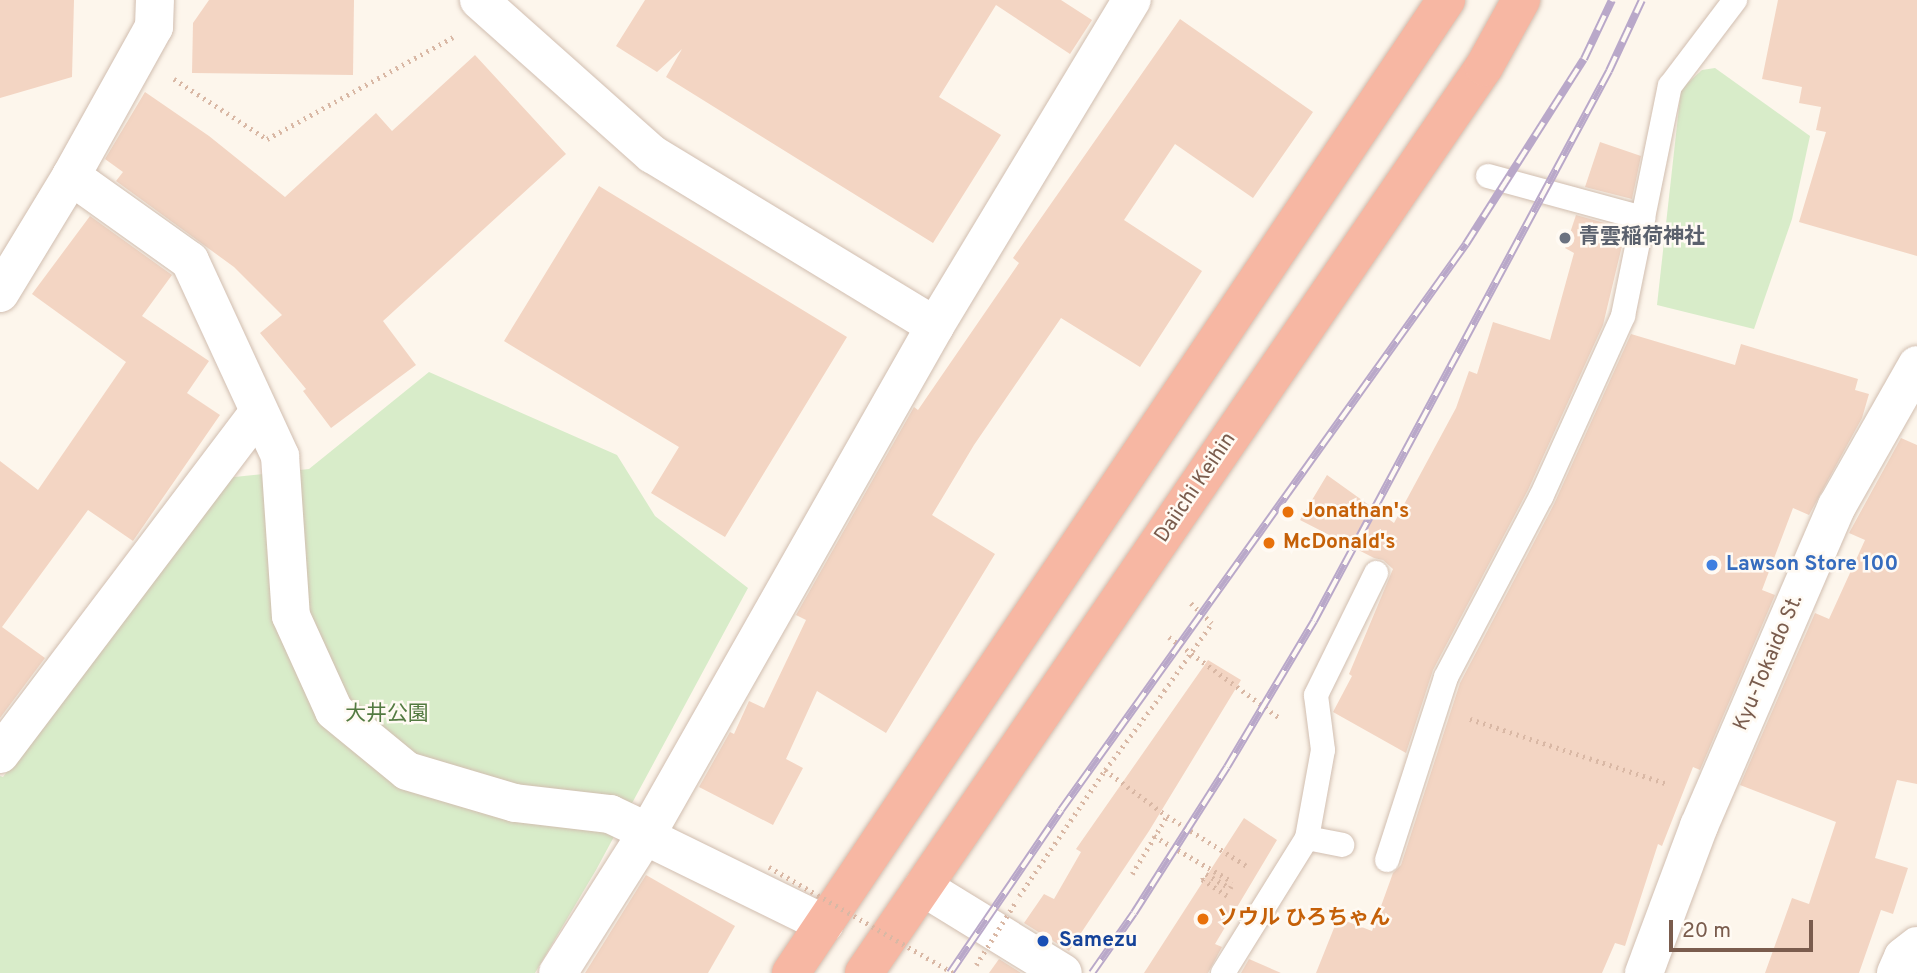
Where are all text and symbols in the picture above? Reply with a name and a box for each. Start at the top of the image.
place label: 青雲稲荷神社 [1579,225,1705,251]
marker: 青雲稲荷神社 [1557,230,1573,246]
street label: Daiichi Keihin [1150,428,1242,548]
place label: Jonathan's [1302,499,1409,525]
marker: Jonathan's [1280,504,1296,520]
place label: McDonald's [1283,530,1396,556]
marker: McDonald's [1261,535,1277,551]
place label: Lawson Store 100 [1726,552,1898,578]
marker: Lawson Store 100 [1704,557,1720,573]
street label: Kyu-Tokaido St. [1729,591,1809,735]
park label: 大井公園 [345,702,429,728]
place label: ソウル ひろちゃん [1217,906,1390,932]
scale bar [1672,906,1815,950]
marker: ソウル ひろちゃん [1195,911,1211,927]
text: 20 m [1682,918,1731,945]
place label: Samezu [1059,928,1138,954]
marker: Samezu [1033,931,1053,951]

